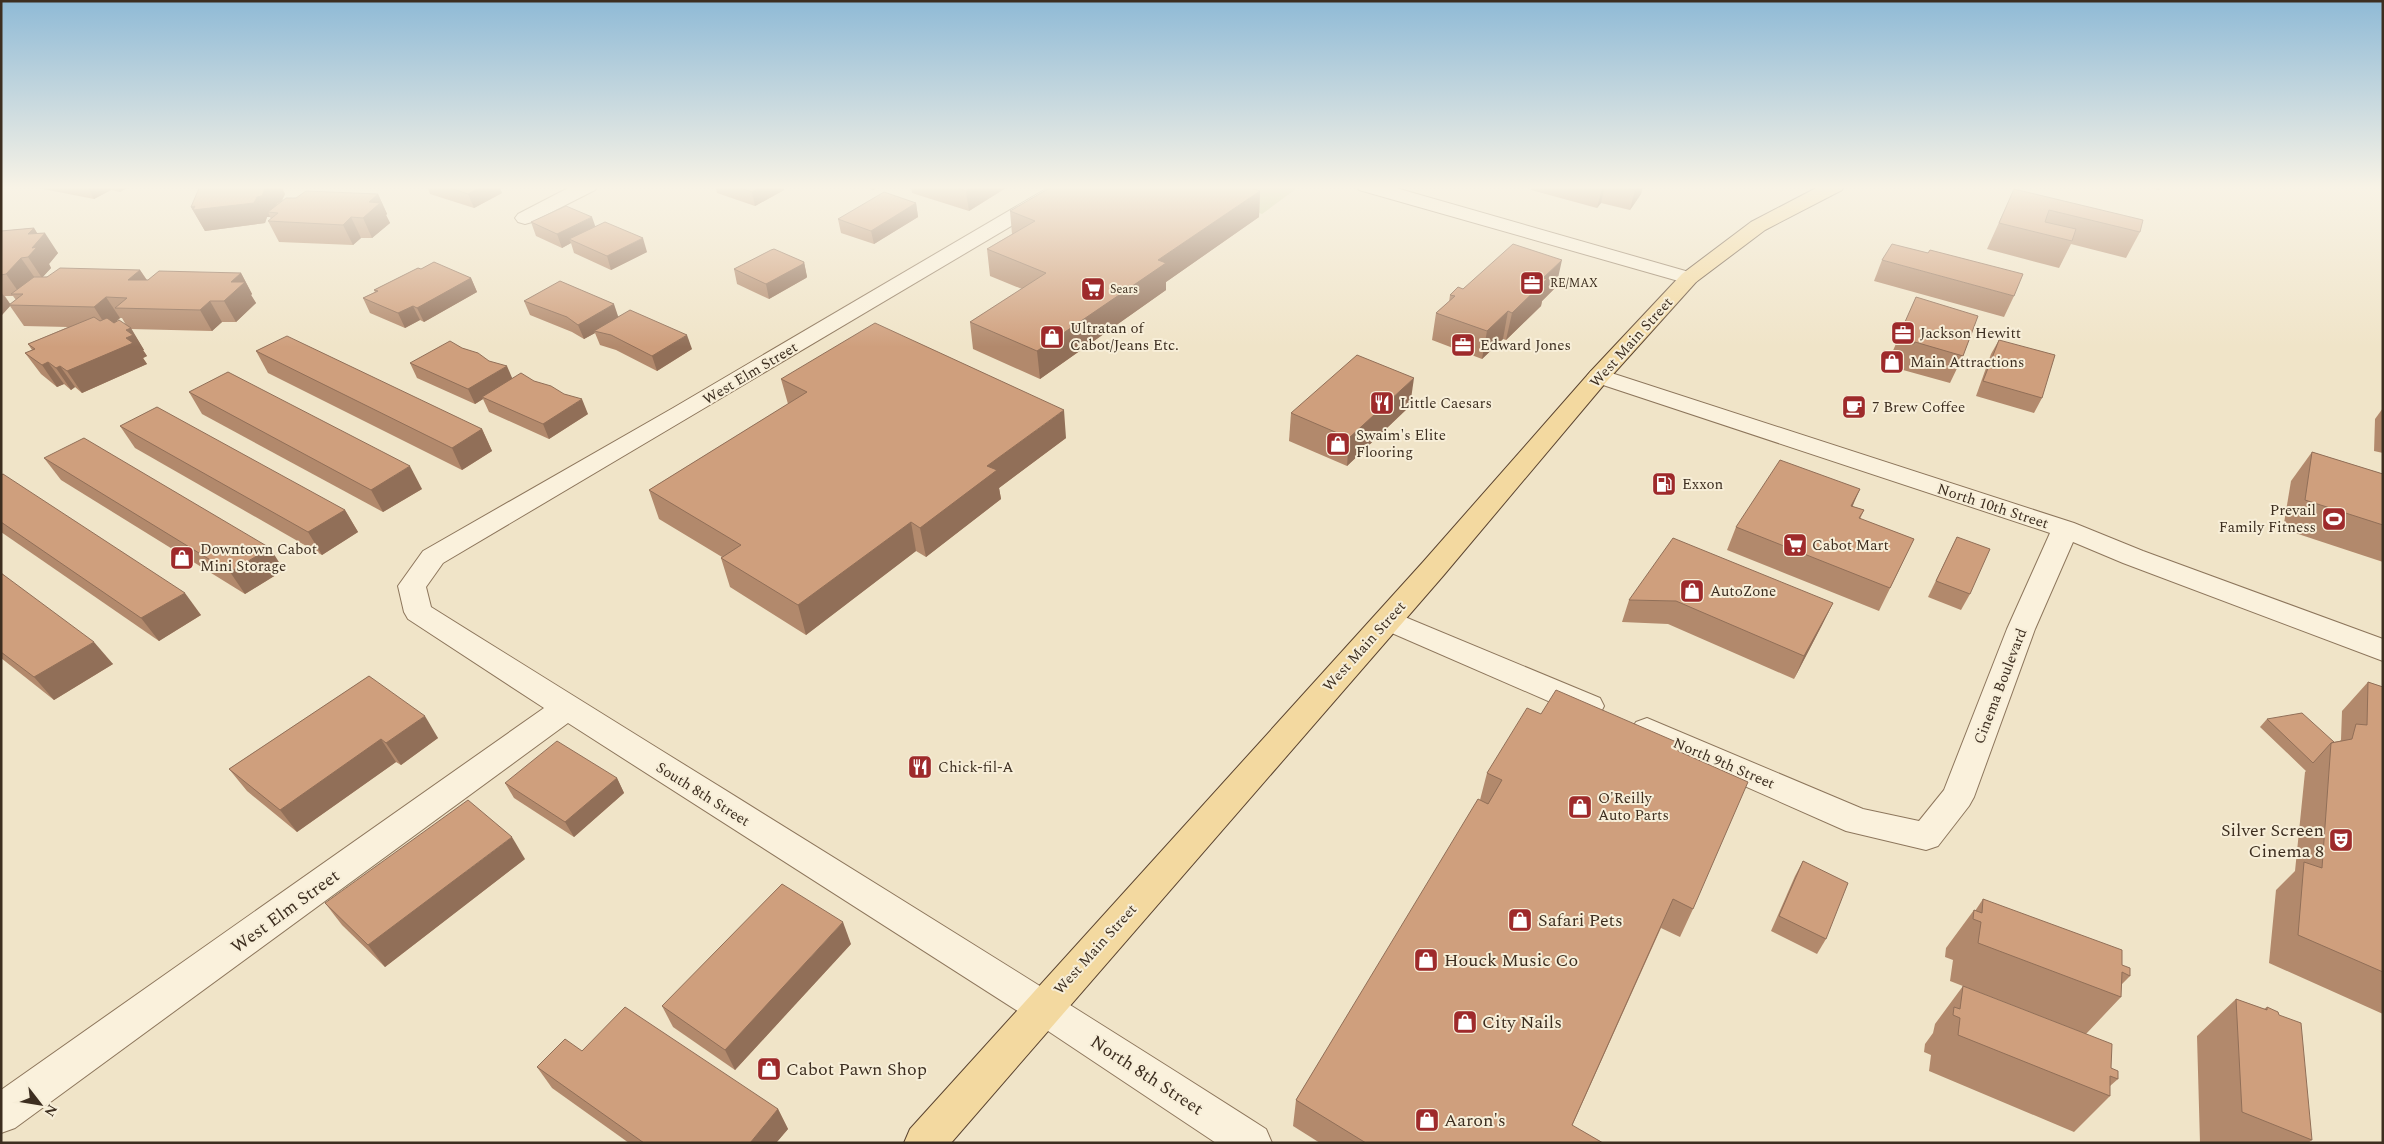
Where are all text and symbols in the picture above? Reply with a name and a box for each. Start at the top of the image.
office icon: RE/MAX [1519,270,1545,296]
place label: RE/MAX [1550,274,1598,293]
supermarket icon: Sears [1080,276,1106,302]
place label: Sears [1110,280,1138,299]
street label: West Main Street [1584,292,1679,393]
place label: Ultratan of Cabot/Jeans Etc. [1070,317,1179,357]
office icon: Jackson Hewitt [1890,320,1916,346]
place label: Jackson Hewitt [1920,322,2021,345]
shop icon: Ultratan of Cabot/Jeans Etc. [1039,324,1065,350]
office icon: Edward Jones [1450,332,1476,358]
place label: Edward Jones [1480,334,1571,357]
street label: West Elm Street [698,336,802,411]
shop icon: Main Attractions [1879,349,1905,375]
place label: Main Attractions [1910,351,2024,374]
restaurant icon: Little Caesars [1369,390,1395,416]
place label: Little Caesars [1400,392,1492,415]
cafe icon: 7 Brew Coffee [1841,394,1867,420]
place label: 7 Brew Coffee [1872,396,1965,419]
place label: Swaim's Elite Flooring [1356,424,1446,464]
shop icon: Swaim's Elite Flooring [1325,431,1351,457]
fuel station icon: Exxon [1651,471,1677,497]
place label: Exxon [1682,473,1724,496]
street label: North 10th Street [1934,478,2052,535]
place label: Prevail Family Fitness [2219,499,2316,539]
sports icon: Prevail Family Fitness [2321,506,2347,532]
supermarket icon: Cabot Mart [1782,532,1808,558]
place label: Cabot Mart [1812,534,1889,557]
place label: Downtown Cabot Mini Storage [200,538,317,578]
shop icon: Downtown Cabot Mini Storage [169,545,195,571]
shop icon: AutoZone [1679,578,1705,604]
place label: AutoZone [1710,580,1776,603]
street label: West Main Street [1317,596,1412,697]
street label: Cinema Boulevard [1968,625,2033,748]
street label: North 9th Street [1669,732,1778,795]
restaurant icon: Chick-fil-A [907,754,933,780]
street label: South 8th Street [651,756,754,833]
place label: Chick-fil-A [938,756,1013,779]
place label: O'Reilly Auto Parts [1598,787,1669,827]
shop icon: O'Reilly Auto Parts [1567,794,1593,820]
place label: Silver Screen Cinema 8 [2221,817,2324,865]
theatre icon: Silver Screen Cinema 8 [2328,827,2354,853]
street label: West Elm Street [225,863,345,960]
street label: West Main Street [1048,899,1143,1000]
shop icon: Safari Pets [1507,907,1533,933]
place label: Safari Pets [1538,907,1623,934]
shop icon: Houck Music Co [1413,947,1439,973]
place label: Houck Music Co [1444,947,1578,974]
shop icon: City Nails [1452,1009,1478,1035]
place label: City Nails [1482,1009,1562,1036]
street label: North 8th Street [1085,1029,1209,1122]
shop icon: Cabot Pawn Shop [756,1056,782,1082]
place label: Cabot Pawn Shop [786,1056,927,1083]
north arrow [15,1079,65,1129]
text: N [39,1100,63,1121]
shop icon: Aaron's [1414,1107,1440,1133]
place label: Aaron's [1444,1107,1506,1134]

